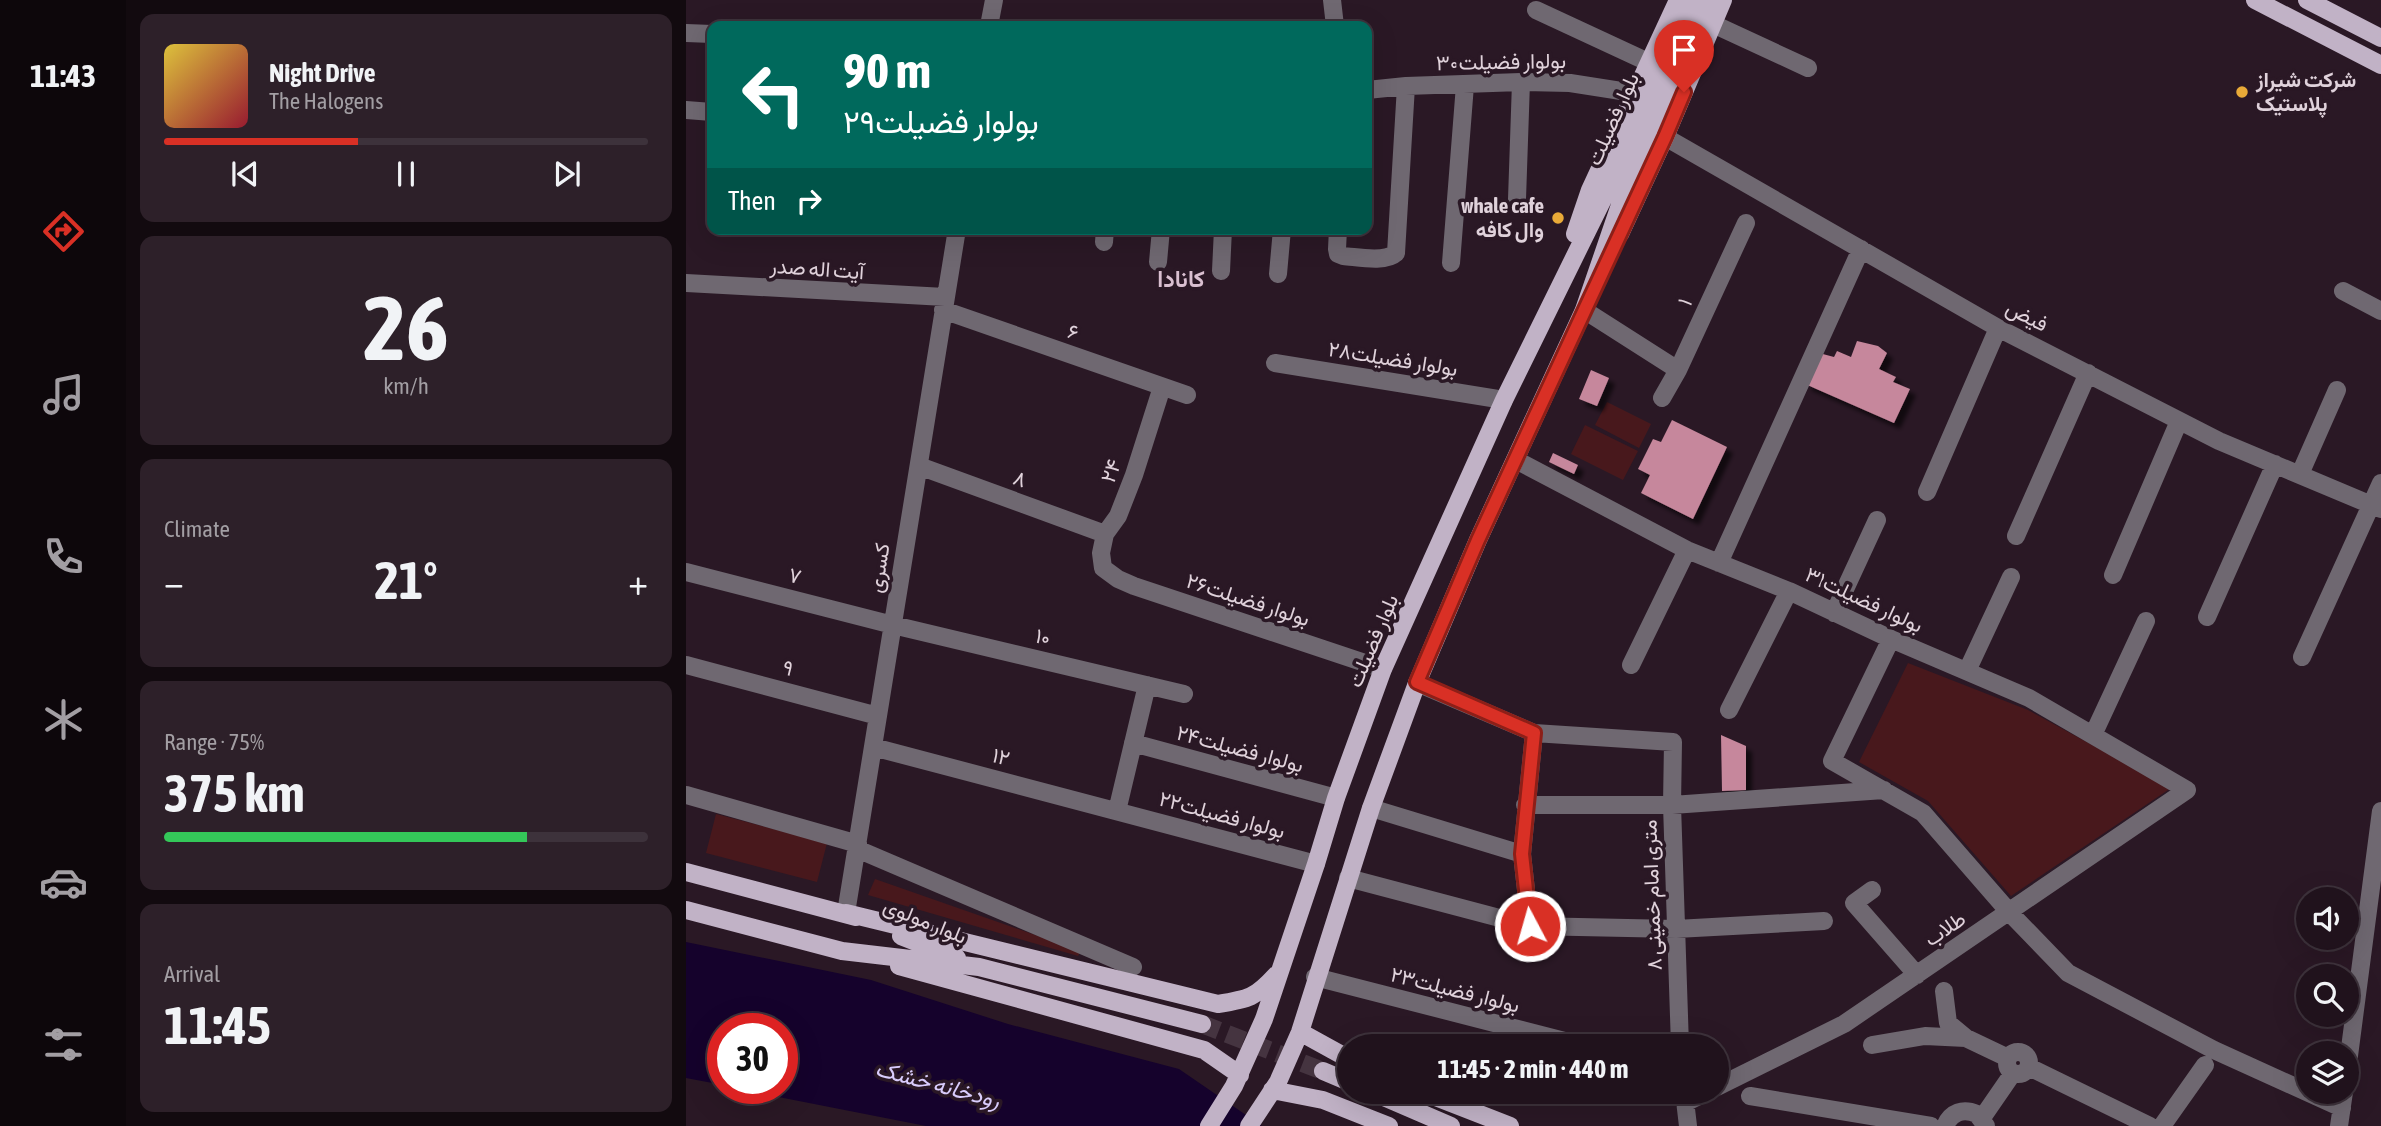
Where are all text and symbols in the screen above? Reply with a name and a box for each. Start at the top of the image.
pin [1654,20,1714,92]
icon: arrive [1665,31,1703,69]
text: 90 m [843,42,931,98]
street label: بولوار فضیلت۳۰ [1436,48,1566,76]
icon: left [728,49,819,140]
text: 11:43 [30,57,96,94]
text: Night Drive [269,58,376,88]
place label: شرکت شیراز پلاستیک [2255,67,2356,118]
street label: بلوار فضیلت [1581,69,1645,169]
marker: شرکت شیراز پلاستیک [2234,84,2250,100]
text: The Halogens [269,88,383,114]
text: بولوار فضیلت۲۹ [843,103,1039,140]
icon: previous [226,155,264,193]
icon: pause [387,155,425,193]
icon: next [548,155,586,193]
icon: right [790,182,828,220]
text: Then [728,186,776,216]
place label: whale cafe وال کافه [1461,193,1544,243]
icon: directions [39,207,88,256]
marker: whale cafe وال کافه [1550,210,1566,226]
street label: آیت اله صدر [768,253,867,285]
district label: کانادا [1157,266,1205,292]
text: 26 [363,275,449,379]
street label: ۱ [1672,294,1696,309]
street label: فیض [2002,294,2052,337]
street label: ۶ [1065,318,1082,344]
street label: بولوار فضیلت۲۸ [1326,336,1460,382]
icon: music [39,370,88,419]
text: km/h [383,373,429,399]
street label: ۲۴ [1095,456,1125,486]
street label: ۸ [1010,465,1030,491]
text: Climate [164,516,230,542]
icon: phone [39,532,88,581]
street label: کسری [862,541,896,595]
text: 21° [374,550,438,610]
text: − [164,560,184,603]
text: + [628,560,648,603]
street label: بولوار فضیلت۳۱ [1801,561,1927,639]
street label: ۷ [786,562,804,588]
street label: بولوار فضیلت۲۶ [1183,568,1313,632]
street label: بلوار فضیلت [1342,591,1404,691]
street label: ۱۰ [1033,623,1053,649]
street label: ۹ [780,654,796,680]
icon: climate [39,695,88,744]
street label: بولوار فضیلت۲۴ [1174,720,1306,778]
text: Range · 75% [164,729,264,755]
street label: ۱۲ [990,742,1013,770]
text: 375 km [164,763,305,823]
street label: بولوار فضیلت۲۲ [1156,786,1288,844]
street label: ۸ متری امام خمینی [1636,819,1669,971]
icon: car [39,858,88,907]
map controls [2296,887,2359,1104]
button: sound [2296,887,2359,950]
position arrow [1493,889,1567,963]
street label: بلوار مولوی [879,892,971,950]
street label: طلاب [1919,906,1970,951]
text: Arrival [164,961,220,987]
street label: بولوار فضیلت۲۳ [1388,961,1522,1019]
button: search [2296,964,2359,1027]
text: 11:45 [164,995,271,1055]
speed limit sign: 30 [707,1013,798,1104]
icon: filters [39,1020,88,1069]
button: layers [2296,1041,2359,1104]
text: 11:45 · 2 min · 440 m [1438,1054,1628,1084]
water label: رودخانه خشک [872,1055,1003,1115]

